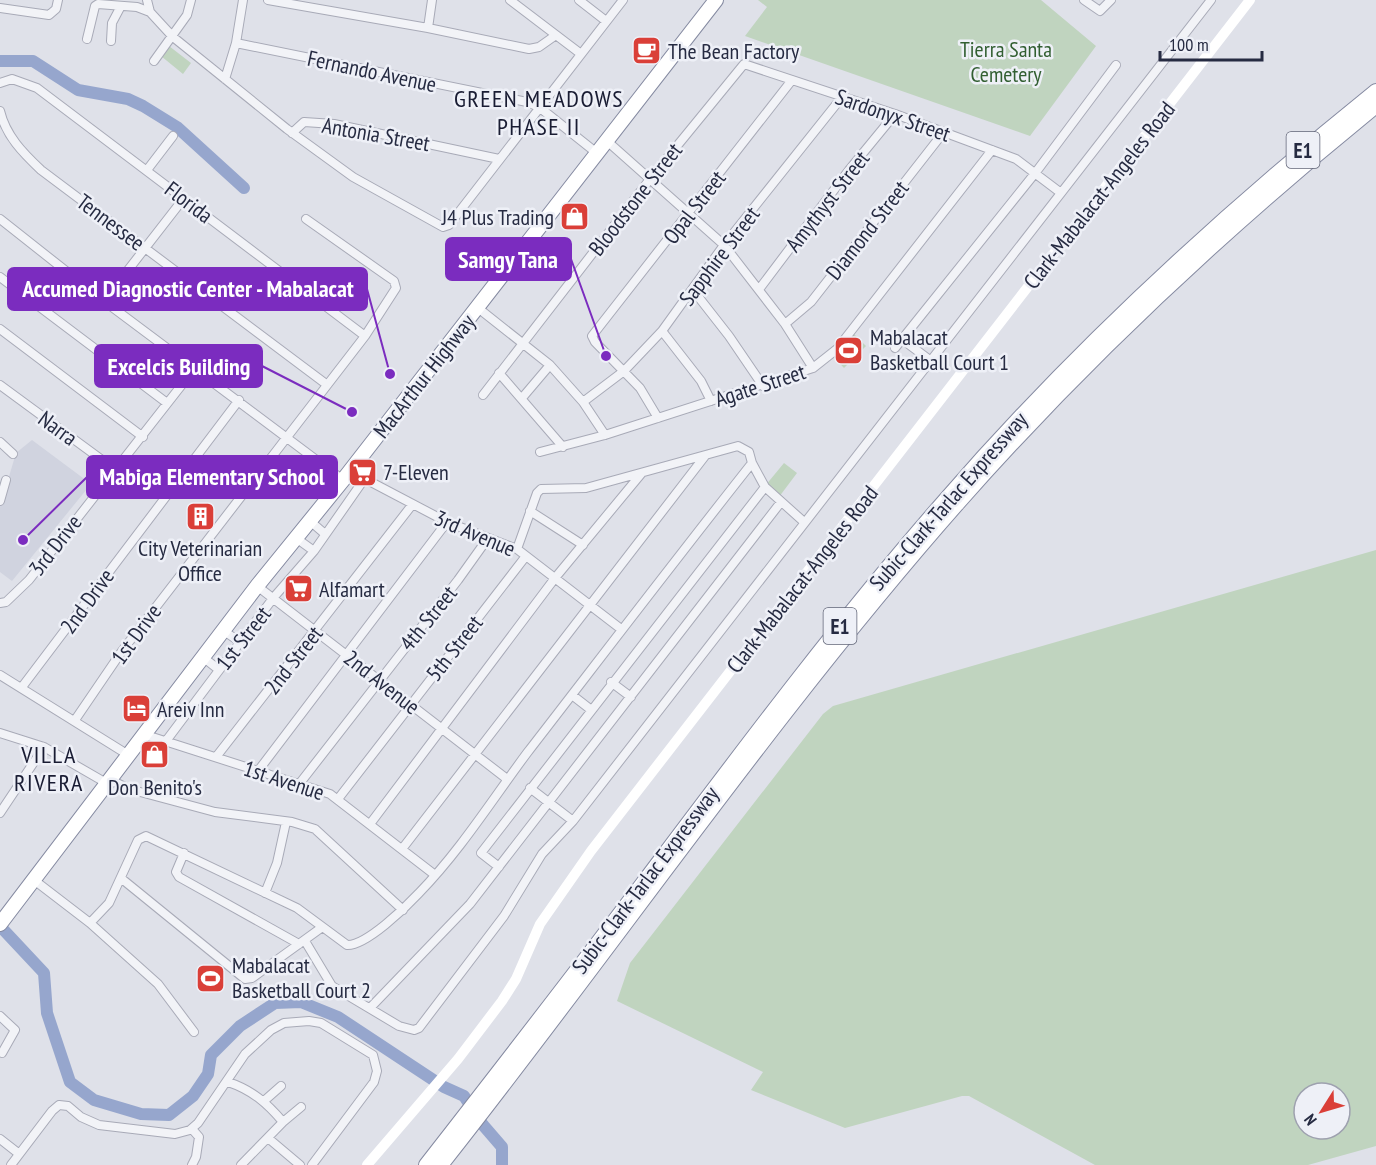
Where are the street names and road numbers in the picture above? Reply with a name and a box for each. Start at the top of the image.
street label: Fernando Avenue [305,44,439,98]
street label: Sardonyx Street [832,82,954,148]
street label: Clark-Mabalacat-Angeles Road [1017,96,1181,294]
street label: Antonia Street [320,111,432,157]
road number: E1 [1286,132,1320,168]
street label: Bloodstone Street [582,137,688,261]
street label: Amythyst Street [779,145,875,257]
street label: Opal Street [657,165,731,249]
street label: Florida [159,175,219,229]
street label: Diamond Street [820,175,914,285]
street label: Tennessee [71,187,151,257]
street label: Sapphire Street [673,201,765,311]
street label: MacArthur Highway [367,308,481,443]
street label: Agate Street [711,357,809,413]
street label: Narra [33,404,83,452]
street label: Subic-Clark-Tarlac Expressway [863,405,1034,596]
street label: Clark-Mabalacat-Angeles Road [720,480,884,678]
street label: 3rd Avenue [430,503,520,563]
street label: 3rd Drive [22,509,88,581]
street label: 2nd Drive [54,563,120,639]
street label: 4th Street [393,580,463,656]
street label: 1st Drive [105,598,167,670]
street label: 1st Street [209,600,277,676]
road number: E1 [824,608,856,644]
street label: 5th Street [420,609,488,687]
street label: 2nd Street [258,620,328,700]
street label: 2nd Avenue [338,644,426,720]
street label: 1st Avenue [240,754,328,806]
street label: Subic-Clark-Tarlac Expressway [565,780,725,979]

